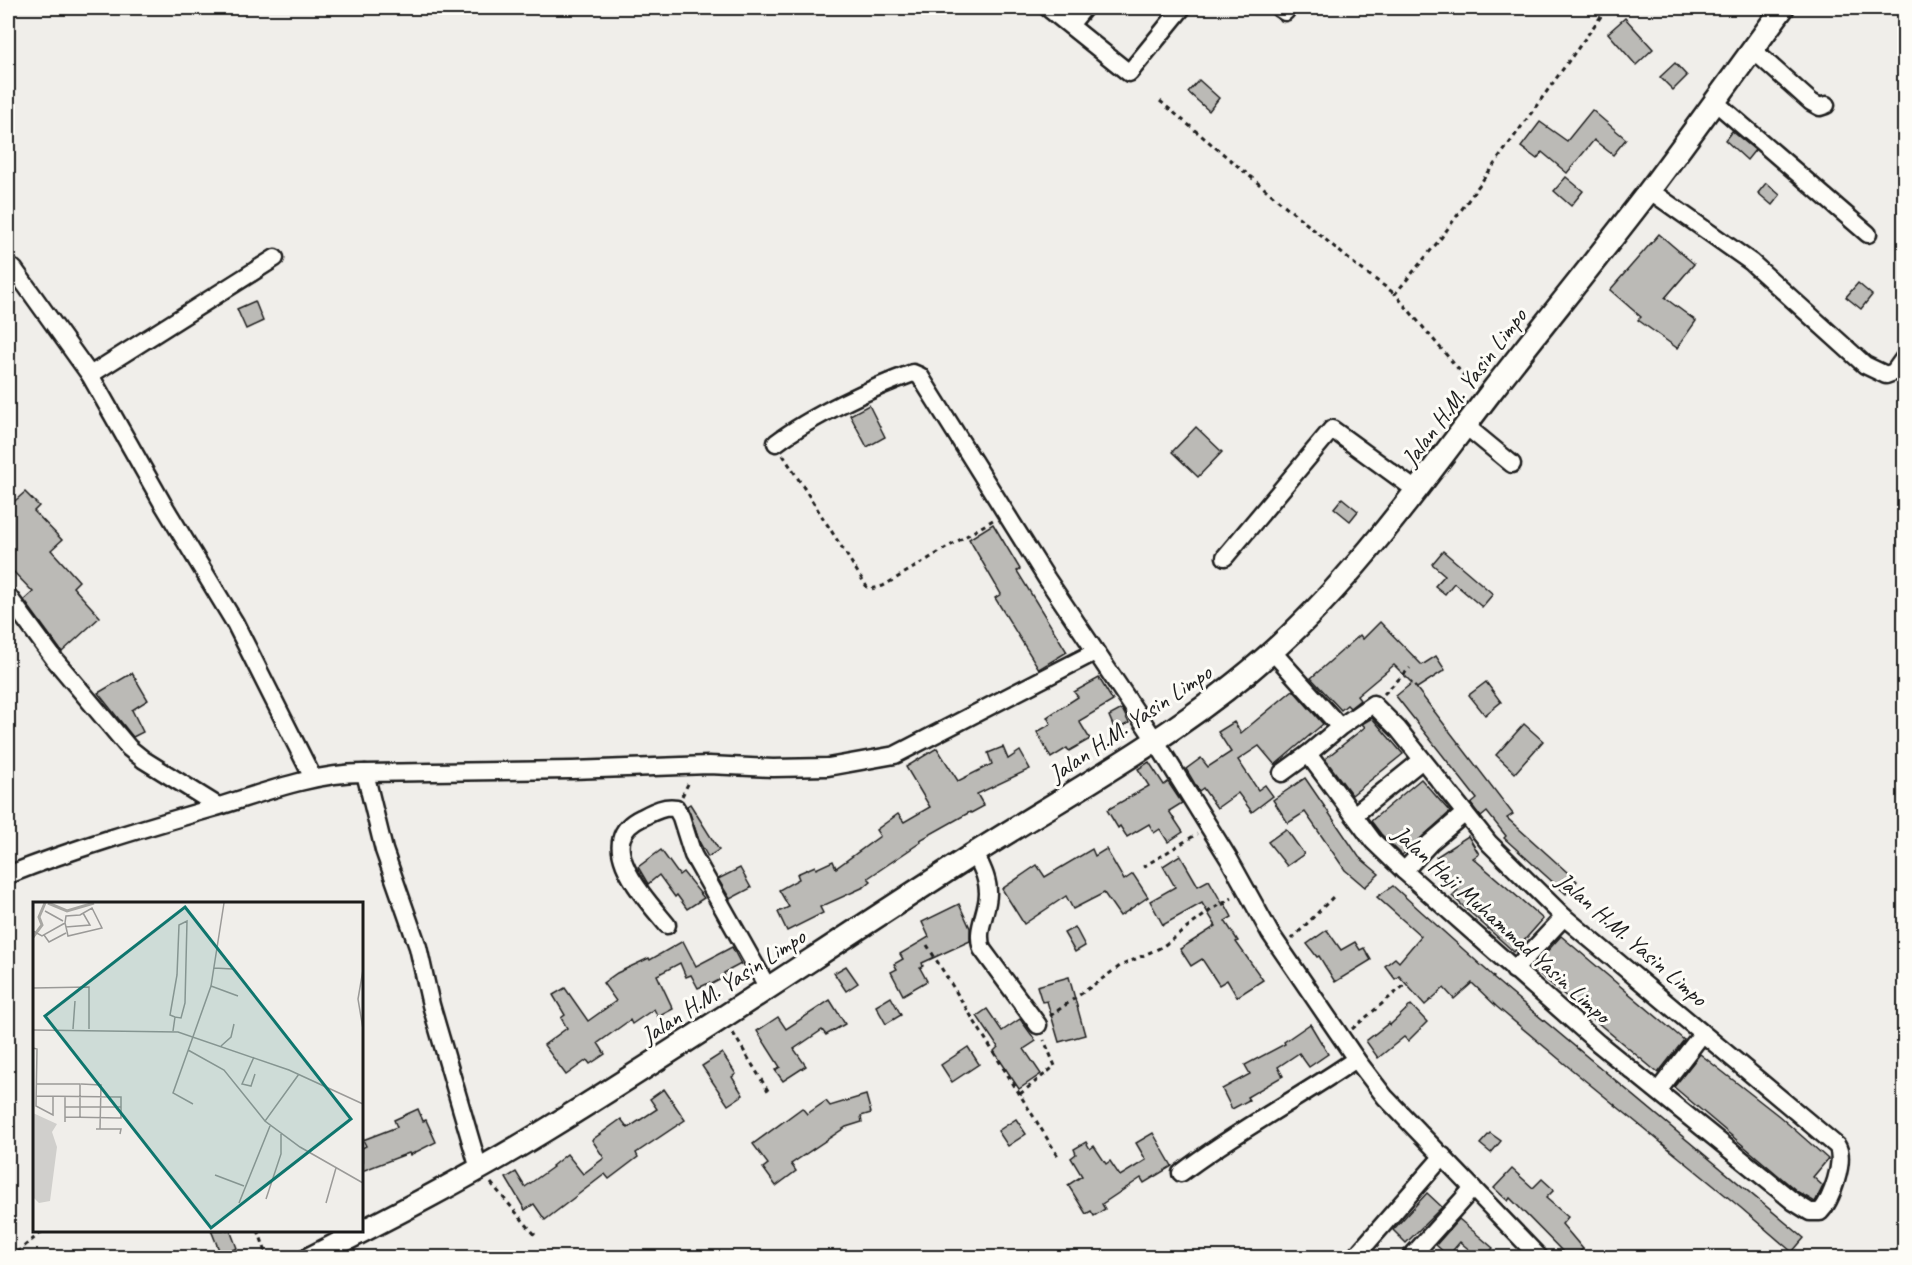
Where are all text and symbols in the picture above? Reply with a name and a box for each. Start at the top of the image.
street label: Jalan H.M. Yasin Limpo [1394,301,1534,473]
street label: Jalan H.M. Yasin Limpo [1042,657,1218,789]
street label: Jalan Haji Muhammad Yasin Limpo [1386,818,1619,1031]
street label: Jalan H.M. Yasin Limpo [1550,865,1715,1014]
inset map [33,902,363,1232]
street label: Jalan H.M. Yasin Limpo [634,921,812,1051]

